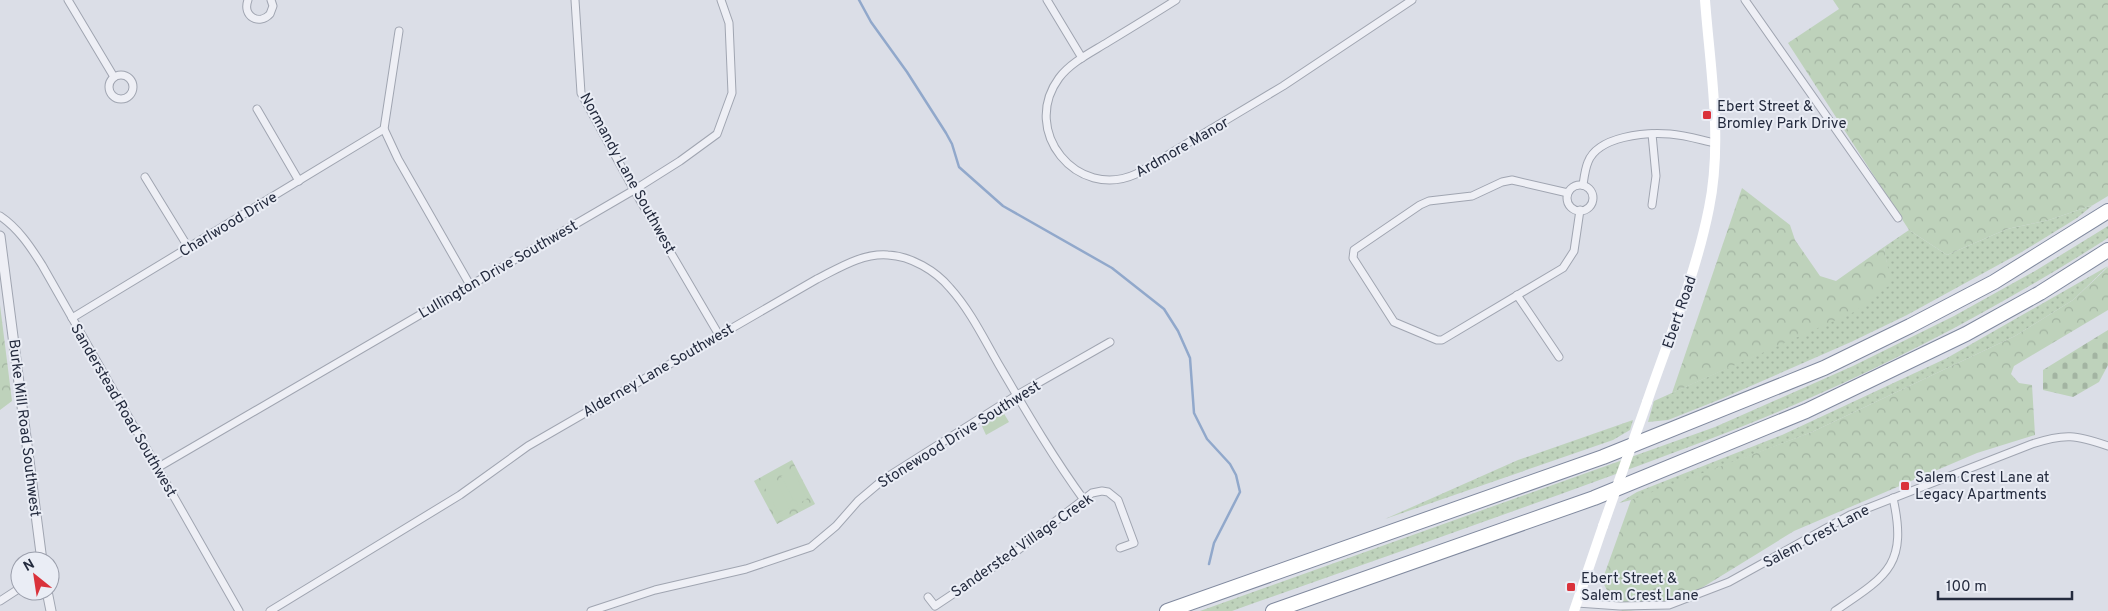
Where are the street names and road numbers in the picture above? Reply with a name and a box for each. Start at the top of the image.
street label: Normandy Lane Southwest [574,90,679,258]
street label: Ardmore Manor [1133,114,1233,183]
street label: Charlwood Drive [176,188,281,262]
street label: Lullington Drive Southwest [416,217,582,324]
street label: Ebert Road [1659,274,1702,351]
street label: Alderney Lane Southwest [580,320,738,422]
street label: Sanderstead Road Southwest [65,321,180,501]
street label: Burke Mill Road Southwest [3,338,44,518]
street label: Stonewood Drive Southwest [875,377,1045,493]
street label: Sandersted Village Creek [948,490,1098,603]
street label: Salem Crest Lane [1760,501,1873,573]

